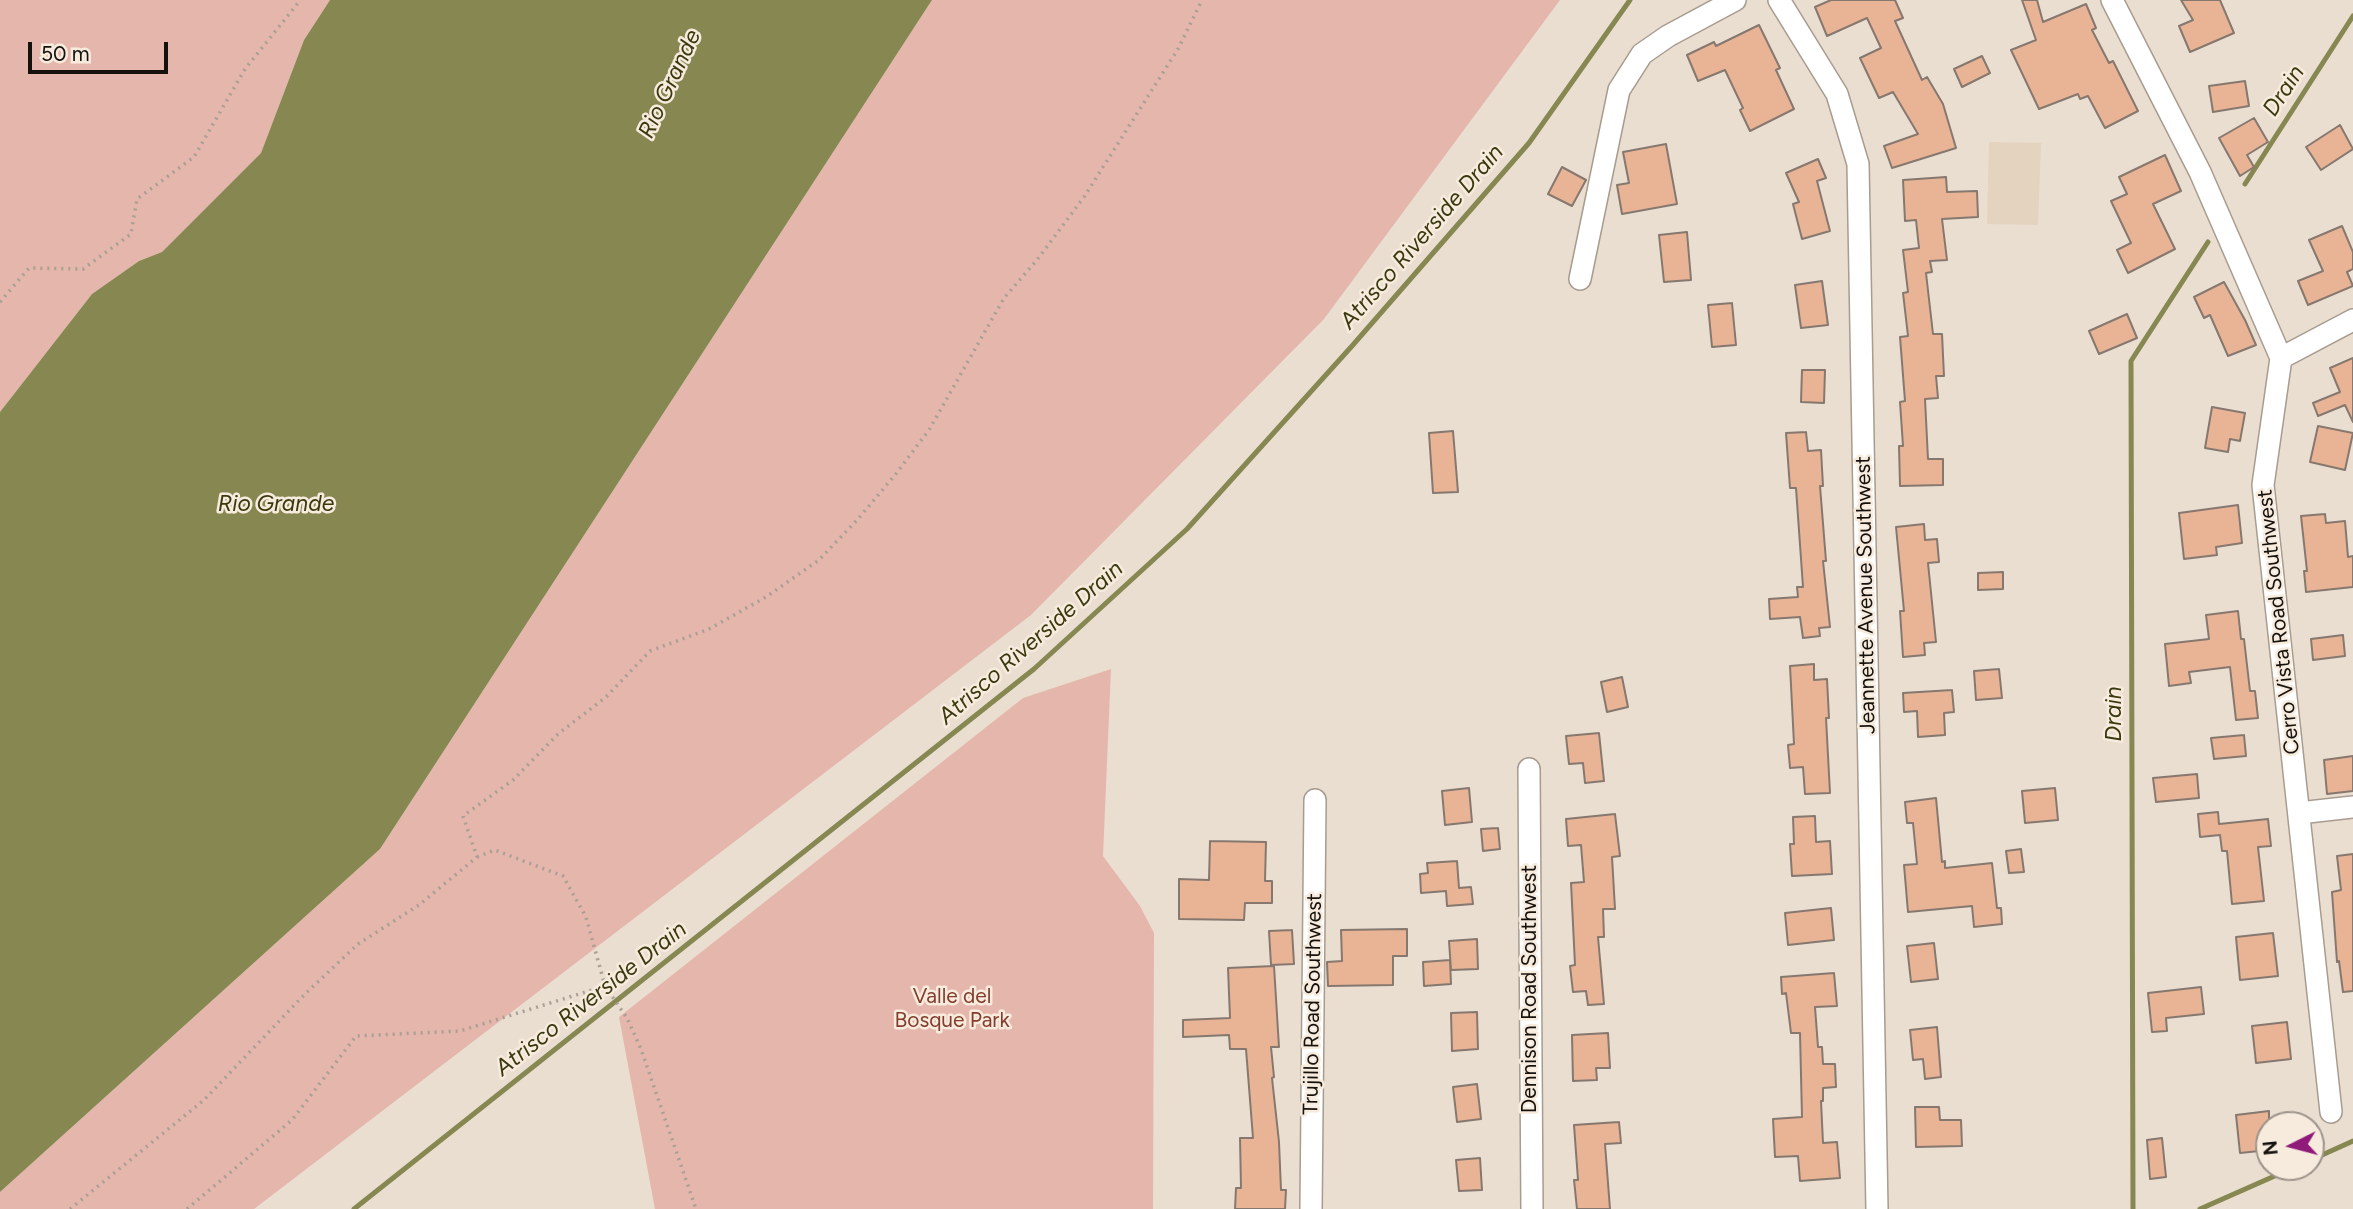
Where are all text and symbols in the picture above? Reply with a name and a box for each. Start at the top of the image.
water label: Rio Grande [633,25,707,143]
scale bar [32,28,172,72]
text: 50 m [41,41,90,66]
water label: Drain [2257,60,2311,122]
water label: Atrisco Riverside Drain [1334,139,1510,335]
street label: Jeannette Avenue Southwest [1851,456,1881,734]
street label: Cerro Vista Road Southwest [2253,488,2305,756]
water label: Rio Grande [218,490,334,518]
water label: Atrisco Riverside Drain [933,555,1129,731]
water label: Drain [2100,686,2128,742]
street label: Dennison Road Southwest [1517,865,1543,1113]
street label: Trujillo Road Southwest [1298,893,1328,1115]
water label: Atrisco Riverside Drain [490,916,692,1082]
park label: Valle del Bosque Park [894,984,1010,1034]
north arrow [2255,1111,2325,1181]
text: N [2258,1140,2283,1157]

